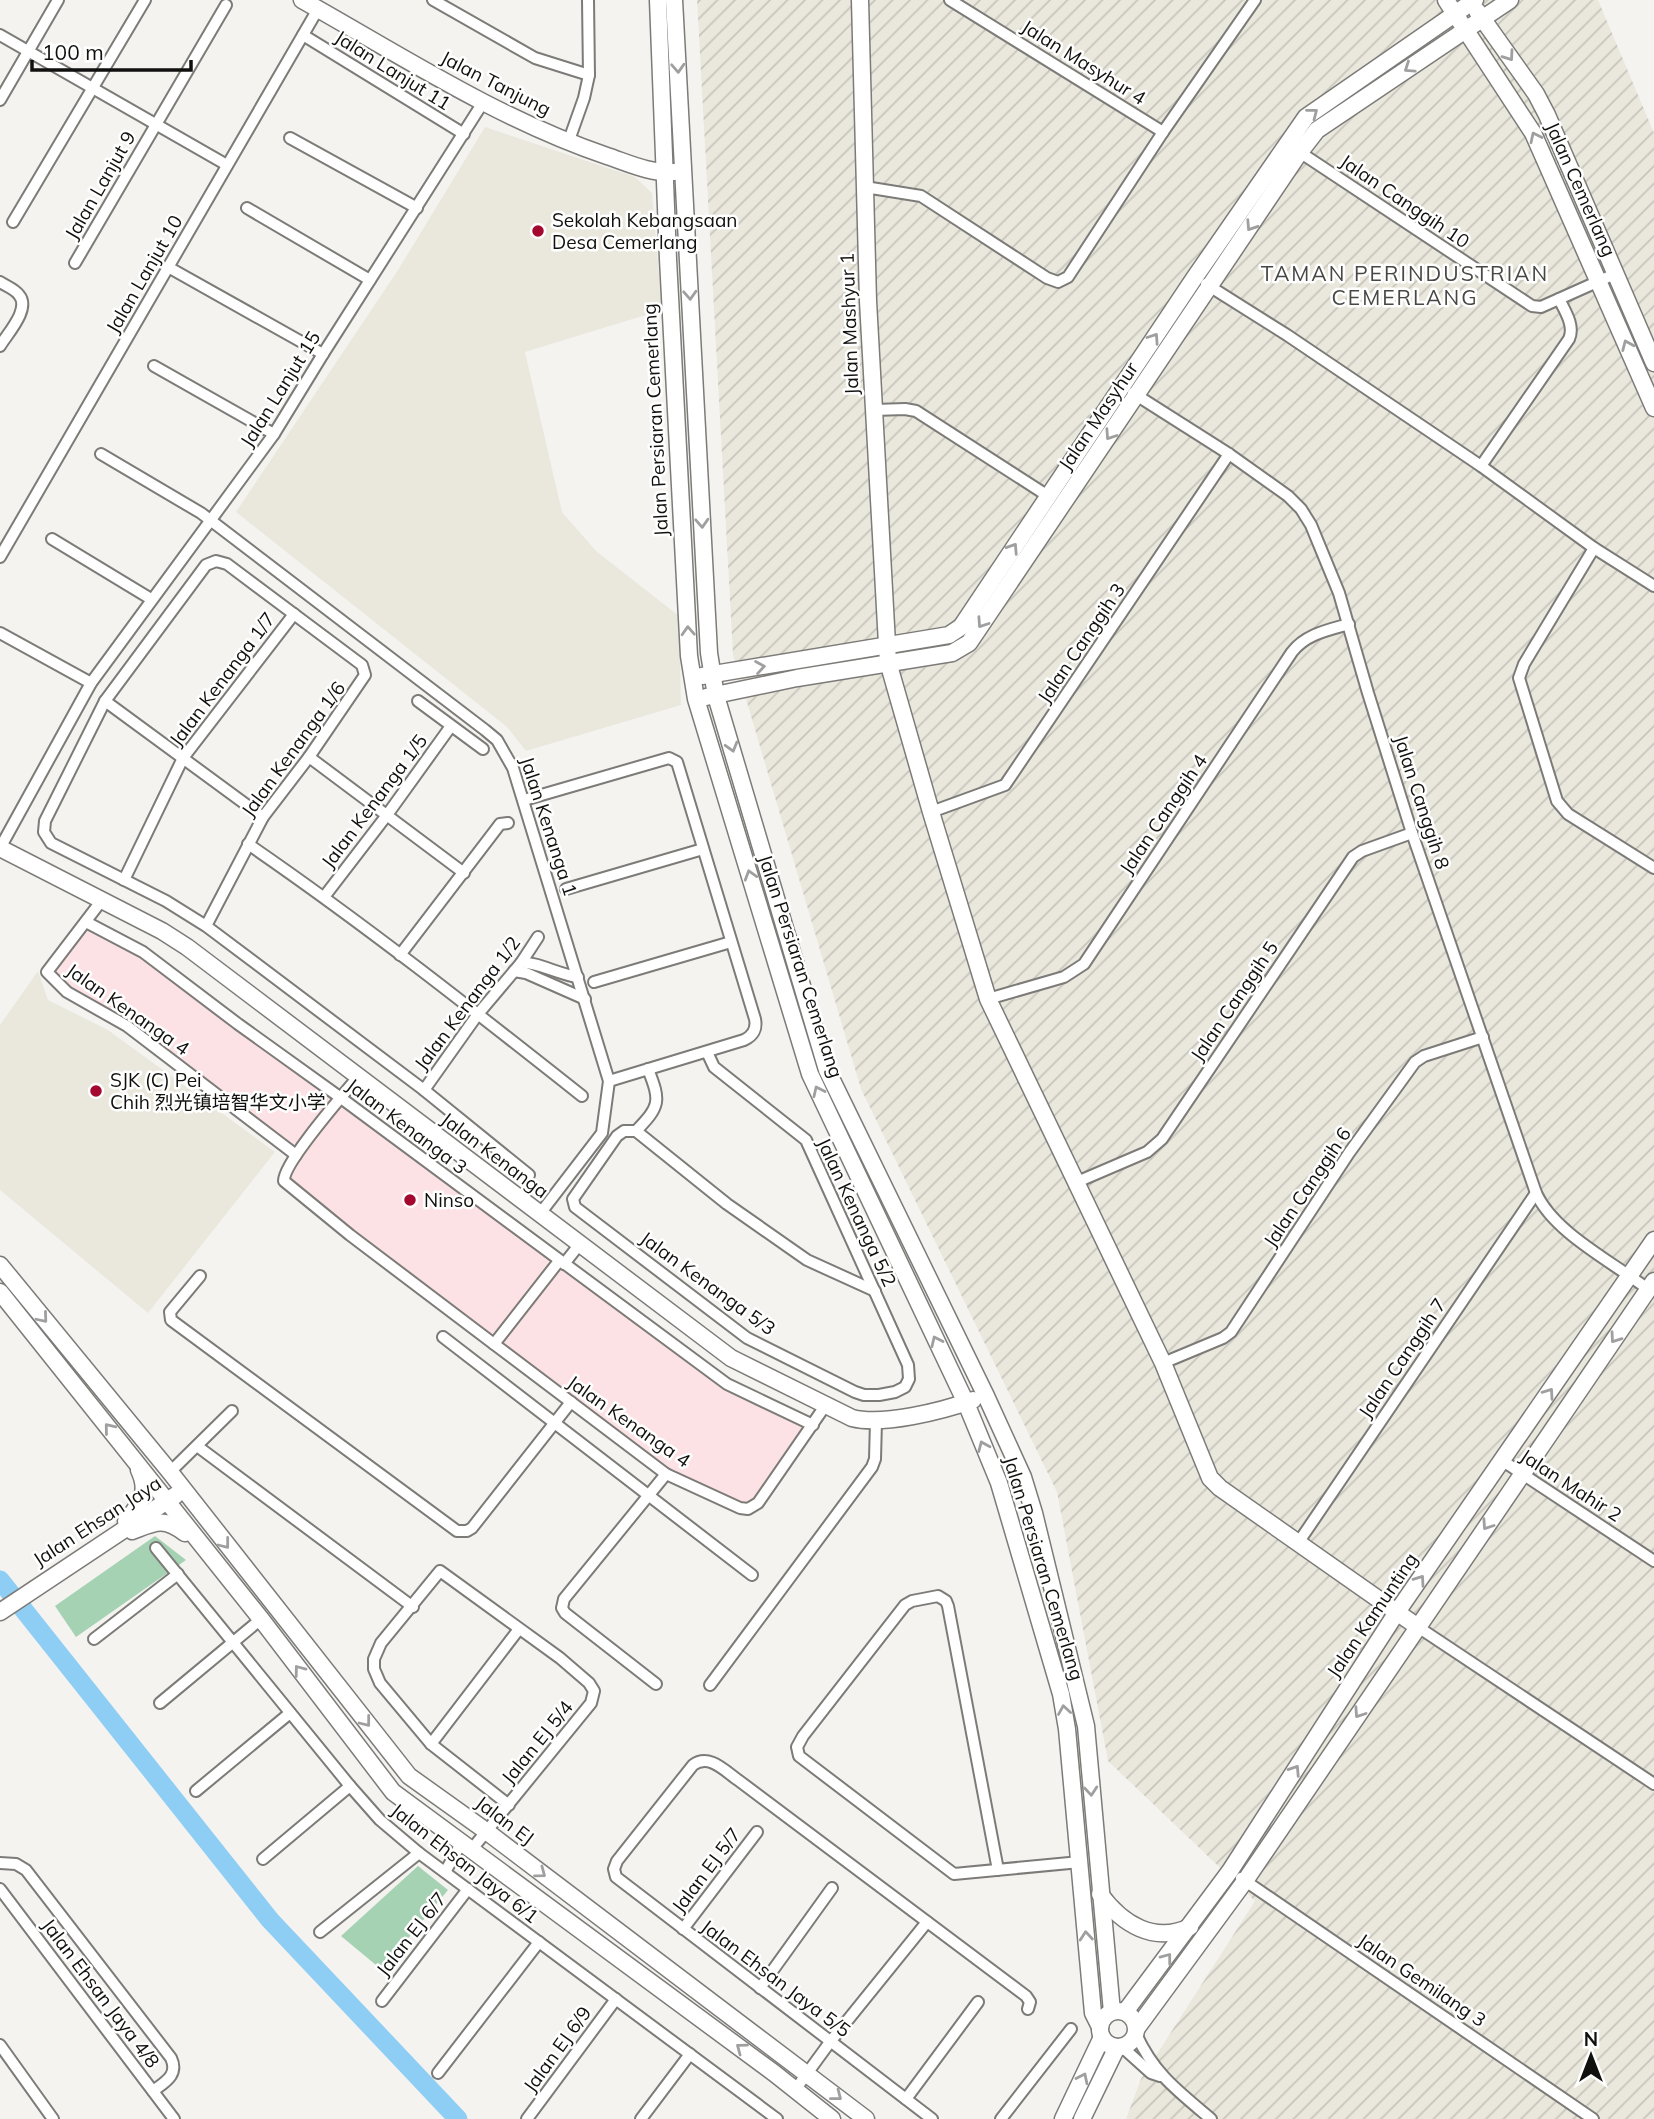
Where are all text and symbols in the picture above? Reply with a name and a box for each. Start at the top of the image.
street label: Jalan Masyhur 4 [1017,14,1151,110]
street label: Jalan Lanjut 11 [330,25,456,115]
scale bar [32,28,191,72]
text: 100 m [42,39,104,65]
street label: Jalan Tanjung [437,45,555,121]
one-way arrow [1501,48,1513,61]
one-way arrow [1404,60,1417,72]
one-way arrow [670,63,685,74]
one-way arrow [1306,109,1318,122]
street label: Jalan Cemerlang [1541,118,1621,260]
street label: Jalan Lanjut 9 [59,127,141,243]
one-way arrow [1529,132,1543,144]
street label: Jalan Canggih 10 [1336,149,1474,253]
place label: Sekolah Kebangsaan Desa Cemerlang [552,208,738,254]
street label: Jalan Lanjut 10 [100,211,188,337]
one-way arrow [1247,218,1259,231]
marker: Sekolah Kebangsaan Desa Cemerlang [530,223,546,239]
street label: Jalan Mashyur 1 [835,253,863,395]
district label: TAMAN PERINDUSTRIAN CEMERLANG [1261,260,1549,310]
one-way arrow [682,290,697,301]
street label: Jalan Persiaran Cemerlang [637,303,673,537]
street label: Jalan Lanjut 15 [235,326,325,452]
one-way arrow [1146,333,1159,346]
one-way arrow [1621,340,1635,353]
street label: Jalan Masyhur [1053,357,1143,475]
one-way arrow [1106,427,1118,440]
one-way arrow [694,517,709,528]
one-way arrow [1005,542,1018,555]
street label: Jalan Canggih 3 [1032,578,1130,708]
street label: Jalan Kenanga 1/7 [164,607,280,751]
one-way arrow [978,615,990,628]
one-way arrow [680,625,695,636]
one-way arrow [754,660,766,675]
street label: Jalan Kenanga 1/6 [236,677,350,821]
street label: Jalan Kenanga 1/5 [316,729,432,873]
street label: Jalan Canggih 8 [1389,732,1455,872]
one-way arrow [723,741,738,753]
street label: Jalan Canggih 4 [1114,749,1212,879]
street label: Jalan Kenanga 1 [515,753,583,899]
street label: Jalan Persiaran Cemerlang [754,851,848,1081]
one-way arrow [743,869,758,881]
street label: Jalan Kenanga 1/2 [409,931,525,1075]
street label: Jalan Canggih 5 [1185,936,1283,1066]
street label: Jalan Kenanga 4 [62,958,194,1060]
place label: SJK (C) Pei Chih 烈光镇培智华文小学 [110,1068,326,1114]
street label: Jalan Kenanga 3 [342,1073,472,1179]
marker: SJK (C) Pei Chih 烈光镇培智华文小学 [88,1083,104,1099]
one-way arrow [812,1086,826,1098]
street label: Jalan Kenanga [437,1107,553,1203]
street label: Jalan Canggih 6 [1258,1122,1356,1252]
street label: Jalan Kenanga 5/2 [812,1134,902,1290]
place label: Ninso [424,1188,474,1212]
marker: Ninso [402,1192,418,1208]
street label: Jalan Kenanga 5/3 [636,1226,780,1340]
street label: Jalan Canggih 7 [1353,1293,1451,1423]
one-way arrow [35,1310,48,1322]
one-way arrow [1611,1330,1623,1343]
one-way arrow [931,1336,945,1348]
street label: Jalan Kenanga 4 [563,1370,695,1472]
one-way arrow [1541,1388,1554,1401]
one-way arrow [105,1423,118,1436]
one-way arrow [978,1440,992,1452]
street label: Jalan Mahir 2 [1516,1443,1626,1527]
street label: Jalan Persiaran Cemerlang [998,1453,1090,1683]
street label: Jalan Ehsan Jaya [29,1471,165,1571]
one-way arrow [1483,1517,1495,1530]
one-way arrow [217,1536,230,1548]
street label: Jalan Kamunting [1321,1548,1423,1682]
one-way arrow [1412,1575,1424,1588]
one-way arrow [295,1665,307,1677]
street label: Jalan EJ 5/4 [496,1695,578,1789]
one-way arrow [1057,1704,1072,1716]
one-way arrow [1354,1706,1367,1719]
one-way arrow [358,1715,371,1727]
one-way arrow [1287,1765,1300,1778]
one-way arrow [1083,1785,1098,1796]
street label: Jalan EJ [471,1790,539,1850]
street label: Jalan Ehsan Jaya 6/1 [386,1798,544,1928]
street label: Jalan EJ 5/7 [666,1823,746,1917]
one-way arrow [533,1864,545,1877]
street label: Jalan EJ 6/7 [371,1887,451,1981]
street label: Jalan Ehsan Jaya 4/8 [37,1914,165,2072]
street label: Jalan Ehsan Jaya 5/5 [697,1914,855,2042]
street label: Jalan Gemilang 3 [1353,1928,1491,2032]
one-way arrow [1079,1930,1094,1942]
one-way arrow [1158,1953,1171,1966]
street label: Jalan EJ 6/9 [518,2001,596,2097]
north arrow [1556,2021,1626,2091]
text: N [1584,2027,1598,2051]
one-way arrow [736,2044,749,2057]
one-way arrow [1074,2073,1088,2085]
one-way arrow [829,2088,841,2101]

